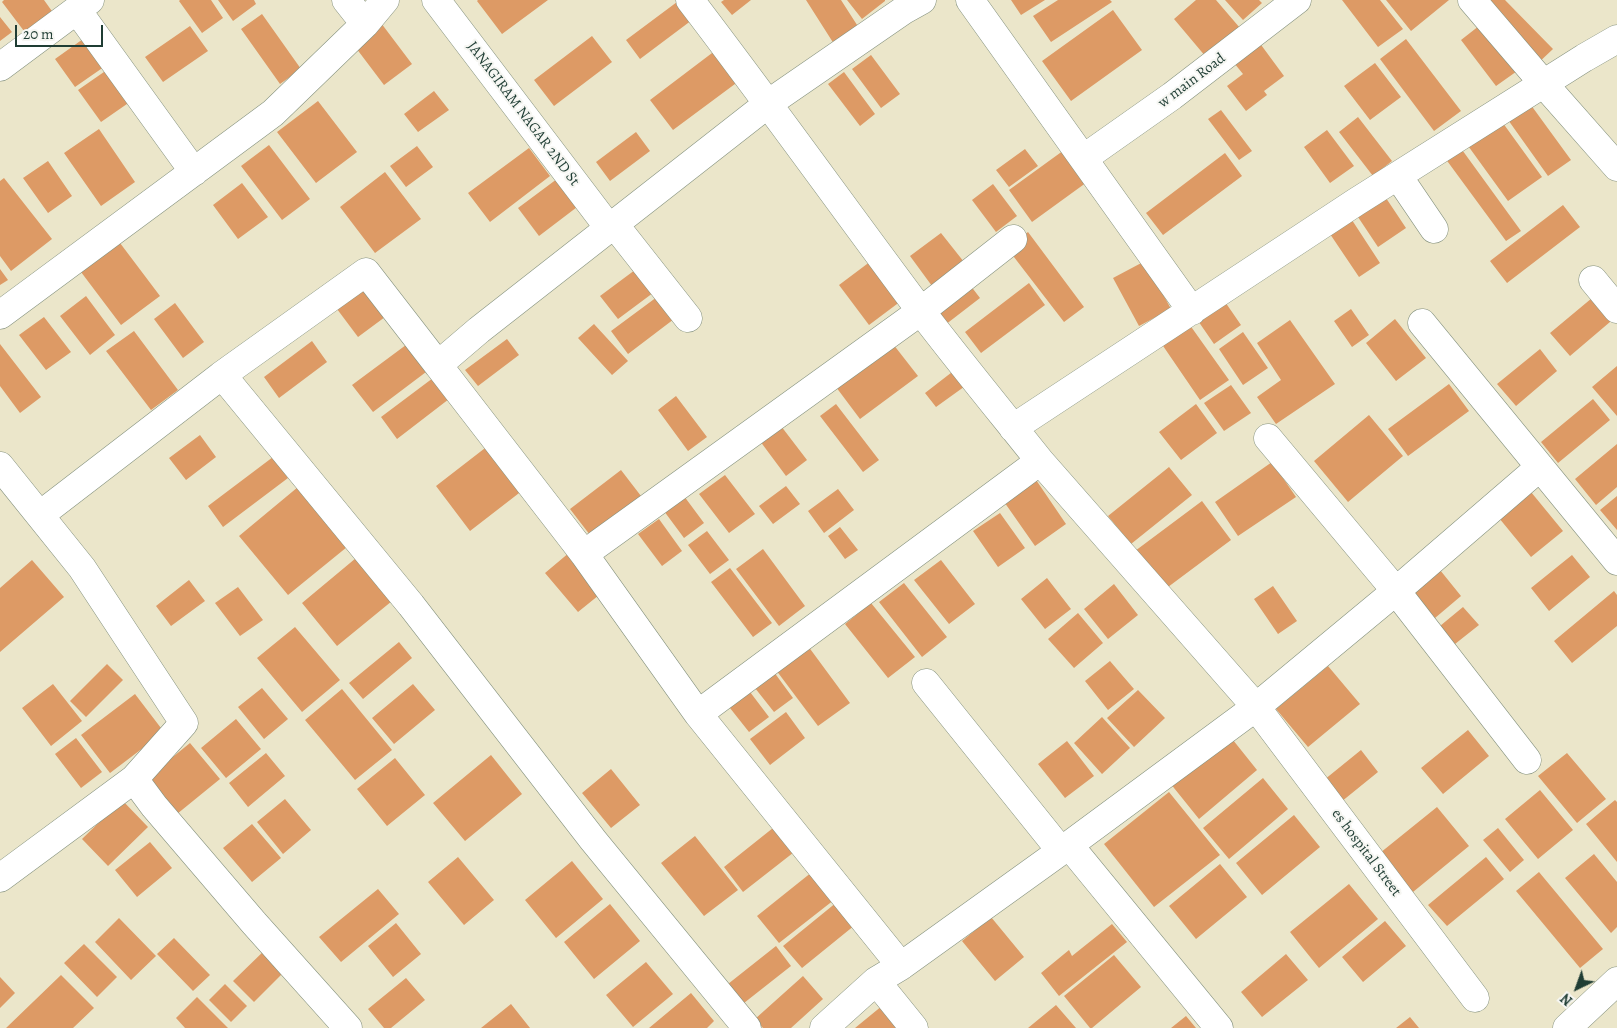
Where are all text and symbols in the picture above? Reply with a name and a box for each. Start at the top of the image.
scale bar [18,15,105,47]
text: 20 m [23,24,54,44]
street label: JANAGIRAM NAGAR 2ND St [463,38,583,190]
street label: w main Road [1155,50,1229,112]
street label: es hospital Street [1327,806,1405,900]
north arrow [1552,963,1602,1013]
text: N [1556,989,1577,1010]

